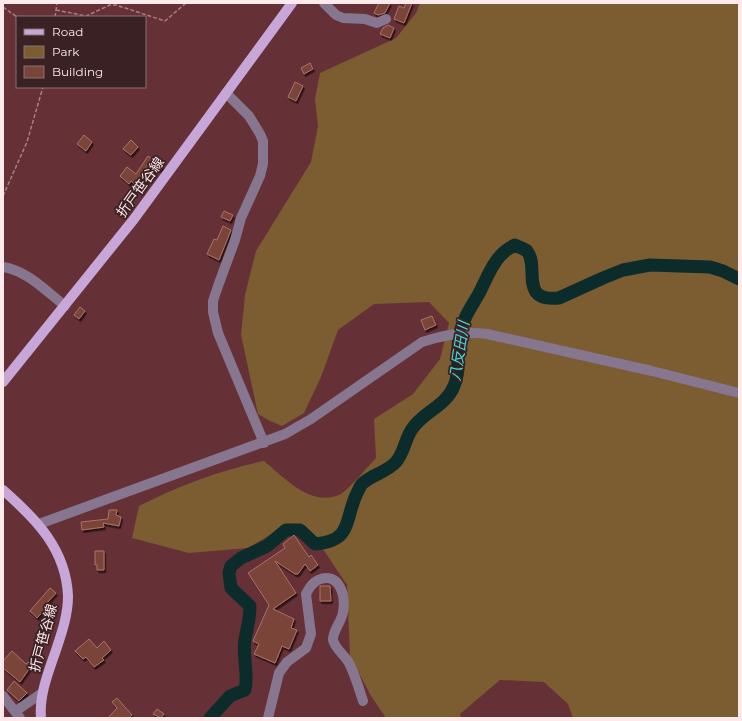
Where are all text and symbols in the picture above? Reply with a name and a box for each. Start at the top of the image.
legend [16,16,146,88]
text: Road [52,24,83,39]
text: Park [52,44,80,59]
text: Building [52,64,103,79]
street label: 折戸笹谷線 [112,153,168,221]
water label: 八反田川 [445,318,473,382]
street label: 折戸笹谷線 [25,602,61,674]

